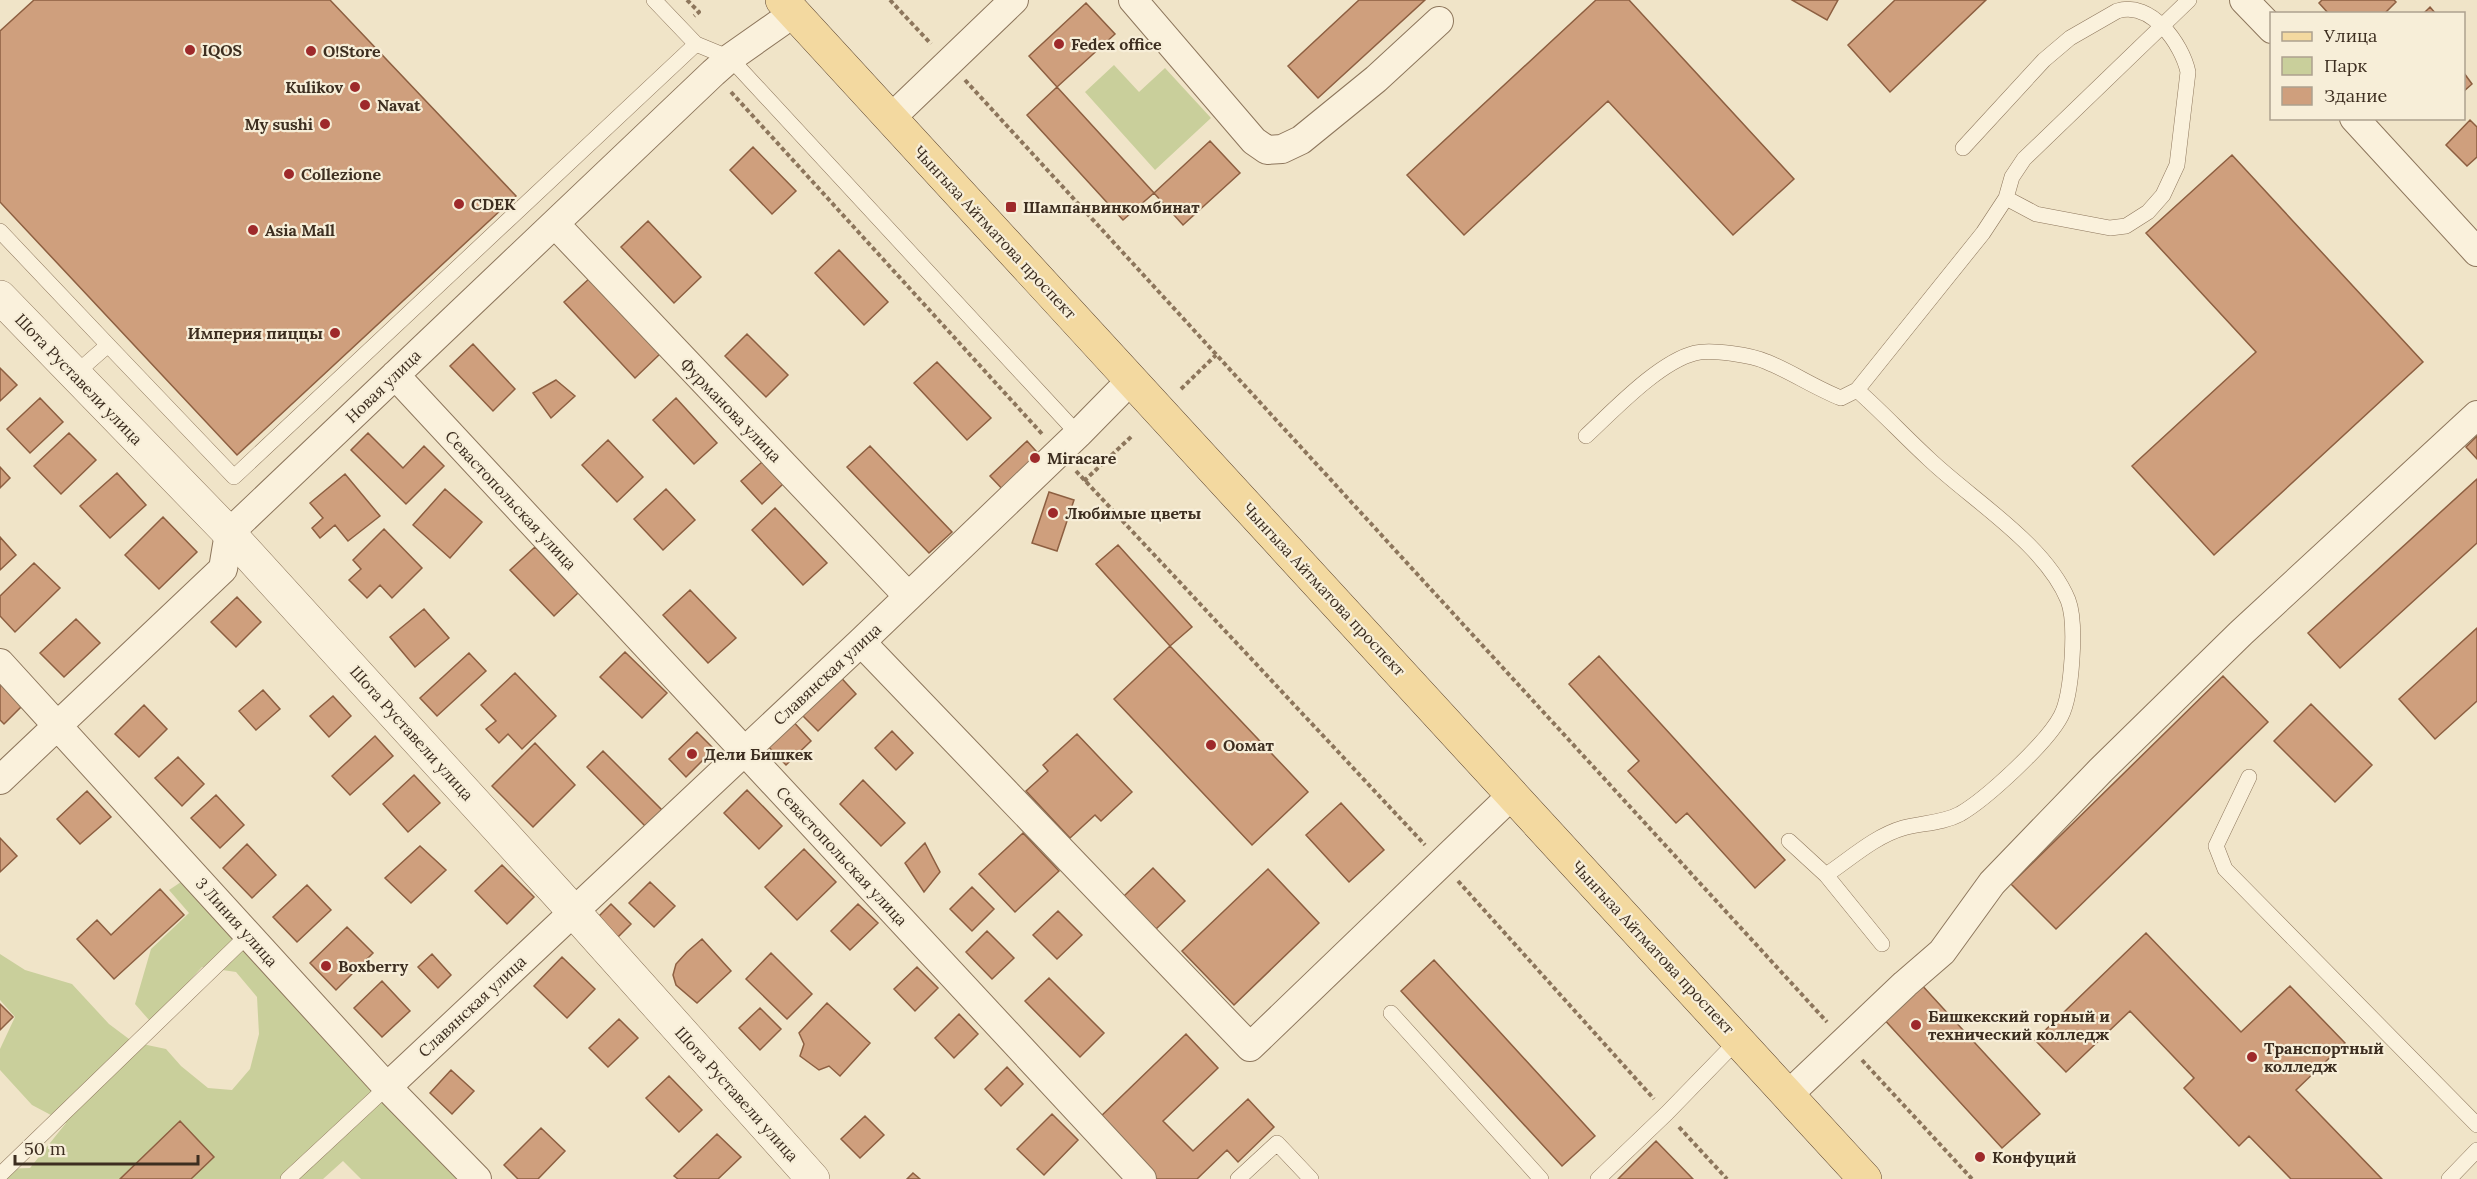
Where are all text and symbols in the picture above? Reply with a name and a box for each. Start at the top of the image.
legend [2270,12,2465,120]
text: Улица [2323,24,2377,47]
place label: Fedex office [1071,34,1162,54]
marker: Fedex office [1052,37,1066,51]
place label: IQOS [202,40,243,60]
place label: O!Store [323,41,381,61]
marker: IQOS [183,43,197,57]
marker: O!Store [304,44,318,58]
text: Парк [2324,54,2368,77]
place label: Kulikov [285,77,343,97]
marker: Kulikov [348,80,362,94]
text: Здание [2324,84,2387,107]
place label: Navat [377,95,421,115]
marker: Navat [358,98,372,112]
place label: My sushi [244,114,313,134]
marker: My sushi [318,117,332,131]
street label: Чынгыза Айтматова проспект [909,141,1081,323]
place label: Cоllezione [301,164,381,184]
marker: Cоllezione [282,167,296,181]
place label: CDEK [471,194,516,214]
marker: CDEK [452,197,466,211]
place label: Шампанвинкомбинат [1023,197,1200,217]
marker: Шампанвинкомбинат [1004,200,1018,214]
place label: Asia Mall [265,220,335,240]
marker: Asia Mall [246,223,260,237]
street label: Шота Руставели улица [11,309,147,449]
place label: Империя пиццы [187,323,323,343]
marker: Империя пиццы [328,326,342,340]
street label: Новая улица [341,345,425,427]
street label: Фурманова улица [676,354,786,466]
street label: Севастопольская улица [441,426,581,574]
place label: Miracare [1047,448,1117,468]
marker: Miracare [1028,451,1042,465]
street label: Чынгыза Айтматова проспект [1238,498,1410,680]
place label: Любимые цветы [1065,503,1201,523]
marker: Любимые цветы [1046,506,1060,520]
street label: Славянская улица [769,619,885,729]
street label: Шота Руставели улица [346,661,478,805]
place label: Оомат [1223,735,1275,755]
marker: Оомат [1204,738,1218,752]
place label: Дели Бишкек [704,744,813,764]
marker: Дели Бишкек [685,747,699,761]
street label: Севастопольская улица [772,782,912,930]
street label: Чынгыза Айтматова проспект [1567,856,1739,1038]
street label: 3 Линия улица [192,873,282,971]
street label: Славянская улица [414,951,530,1061]
place label: Boxberry [338,956,409,976]
marker: Boxberry [319,959,333,973]
place label: Бишкекский горный и технический колледж [1928,1006,2110,1044]
marker: Бишкекский горный и технический колледж [1909,1018,1923,1032]
street label: Шота Руставели улица [671,1022,803,1166]
place label: Транспортный колледж [2264,1038,2384,1076]
marker: Транспортный колледж [2245,1050,2259,1064]
scale bar [15,1128,198,1166]
text: 50 m [24,1137,66,1160]
place label: Конфуций [1992,1147,2077,1167]
marker: Конфуций [1973,1150,1987,1164]

